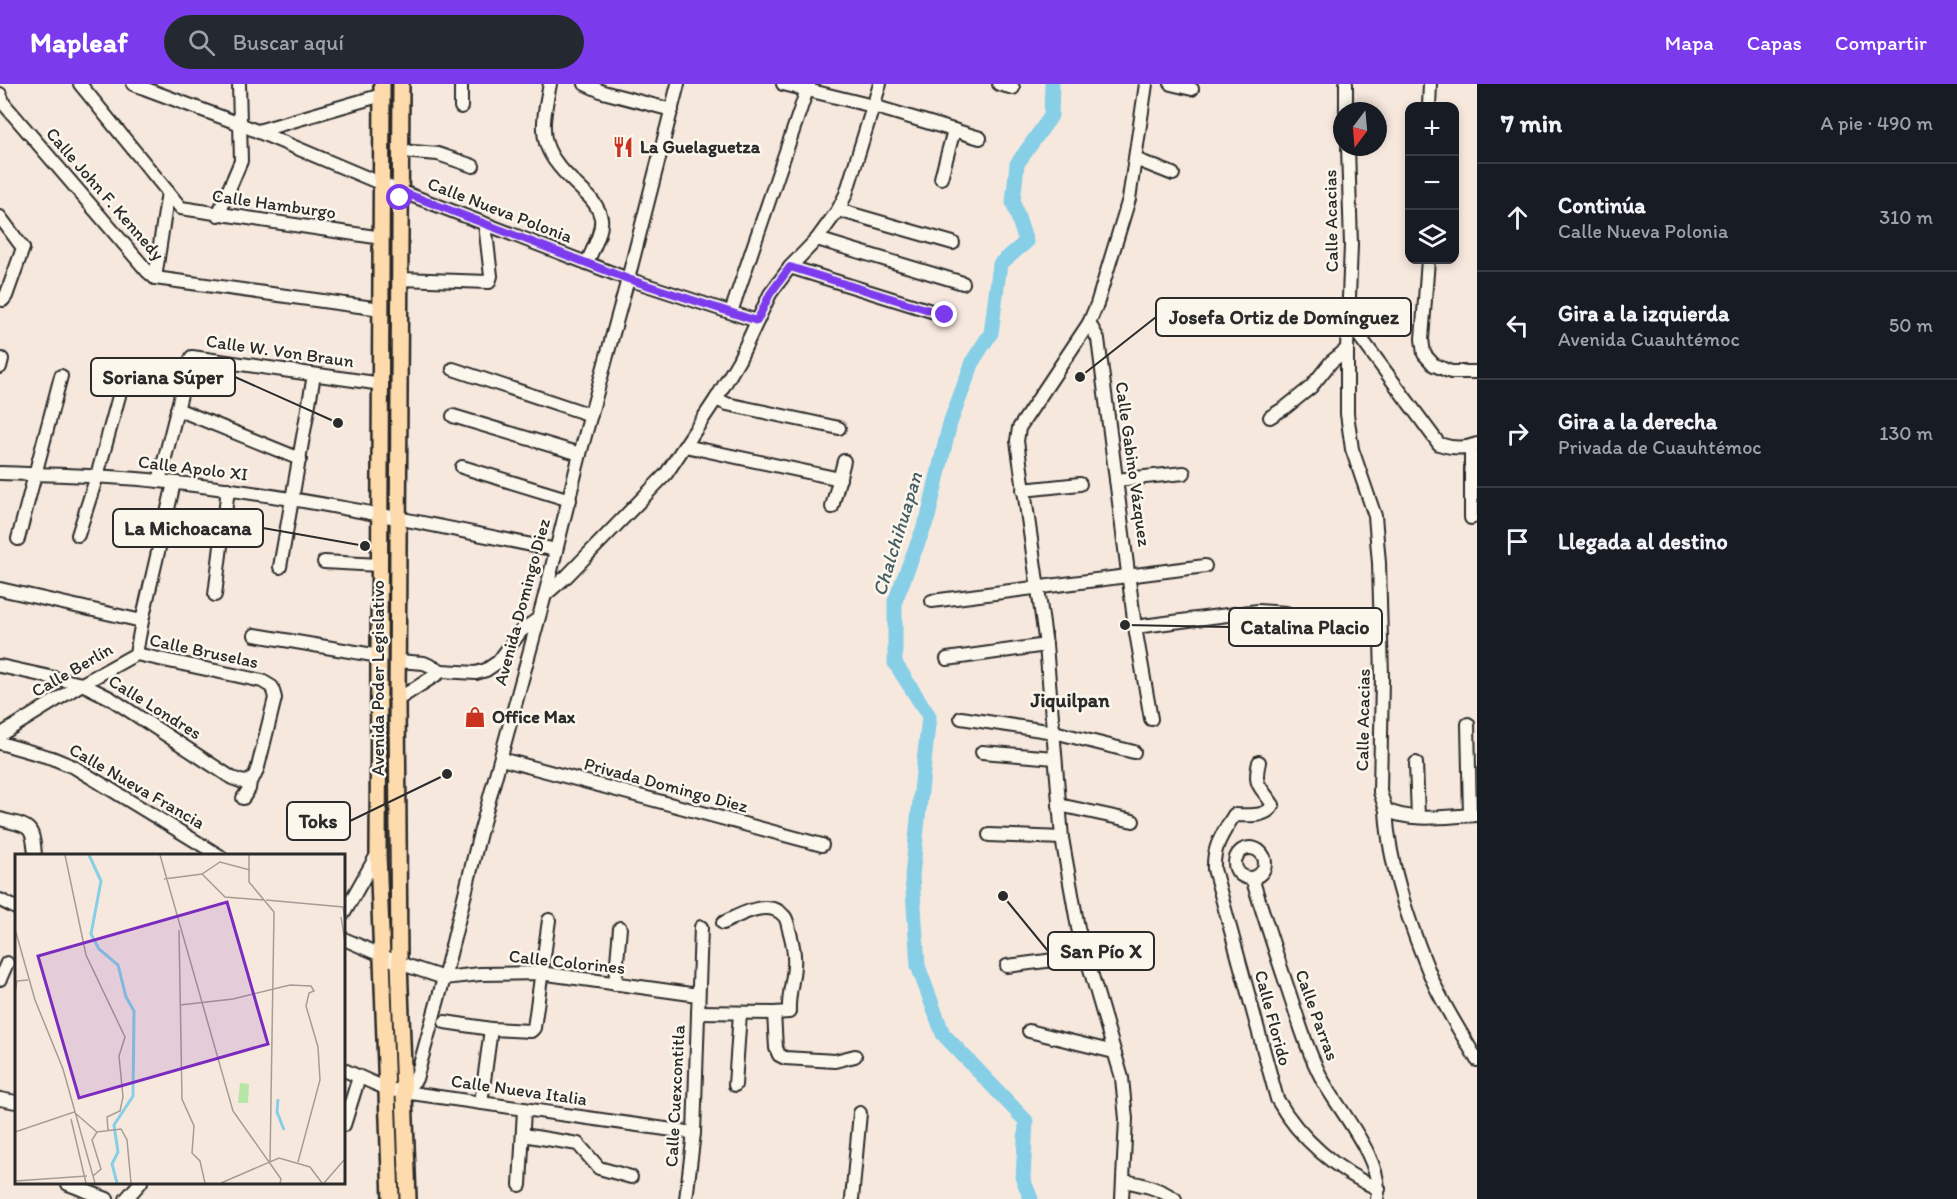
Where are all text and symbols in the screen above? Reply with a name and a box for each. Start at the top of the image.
search box [164,15,584,69]
text: Mapleaf [30,25,128,59]
icon: search [185,26,218,59]
text: Buscar aquí [233,29,344,56]
text: Mapa [1665,30,1714,55]
text: Capas [1747,30,1802,55]
text: Compartir [1835,30,1927,55]
north arrow [1333,102,1387,156]
map controls [1405,102,1459,264]
button: + [1405,102,1459,156]
text: 7 min [1501,107,1562,139]
text: A pie · 490 m [1821,111,1933,135]
street label: Calle John F. Kennedy [41,123,169,265]
restaurant icon: La Guelaguetza [611,135,635,159]
place label: La Guelaguetza [640,136,761,158]
button: − [1405,156,1459,210]
street label: Calle Acacias [1319,169,1343,273]
street label: Calle Nueva Polonia [425,172,576,248]
street label: Calle Hamburgo [210,184,338,224]
route start [386,184,412,210]
text: Continúa [1558,192,1646,219]
icon: ahead [1501,201,1534,234]
text: 310 m [1879,205,1933,229]
button: layers [1405,210,1459,264]
text: Calle Nueva Polonia [1558,219,1728,243]
callout: Josefa Ortiz de Domínguez [1156,298,1411,336]
text: Gira a la izquierda [1558,300,1729,327]
route end [931,301,957,327]
text: Josefa Ortiz de Domínguez [1168,305,1400,330]
icon: left [1501,309,1534,342]
text: 50 m [1889,313,1933,337]
text: Avenida Cuauhtémoc [1558,327,1740,351]
street label: Calle W. Von Braun [204,330,356,372]
callout: Soriana Súper [91,358,235,396]
text: Soriana Súper [103,365,224,390]
street label: Calle Gabino Vázquez [1111,380,1156,549]
text: Gira a la derecha [1558,408,1717,435]
icon: right [1501,417,1534,450]
text: 130 m [1879,421,1933,445]
text: Privada de Cuauhtémoc [1558,435,1762,459]
street label: Calle Apolo XI [137,450,249,486]
water label: Chalchihuapan [867,468,927,599]
callout: La Michoacana [113,509,263,547]
text: La Michoacana [124,516,252,540]
street label: Avenida Domingo Diez [489,516,555,688]
icon: arrive [1501,525,1534,558]
text: Llegada al destino [1558,528,1728,555]
street label: Avenida Poder Legislativo [367,580,389,776]
callout: Catalina Placio [1229,608,1382,646]
text: Catalina Placio [1241,615,1369,639]
street label: Calle Bruselas [147,629,261,673]
street label: Calle Berlín [27,638,117,702]
street label: Calle Acacias [1351,668,1375,772]
street label: Calle Londres [104,670,206,744]
district label: Jiquilpan [1029,688,1110,713]
shop icon: Office Max [463,705,487,729]
place label: Office Max [492,706,576,728]
street label: Calle Nueva Francia [65,738,209,834]
street label: Privada Domingo Diez [582,753,751,818]
callout: Toks [287,802,350,840]
text: Toks [298,809,337,833]
inset map [15,854,345,1184]
callout: San Pío X [1048,932,1154,970]
text: San Pío X [1060,939,1142,963]
street label: Calle Colorines [508,945,626,979]
street label: Calle Parras [1290,967,1344,1063]
street label: Calle Florido [1250,968,1296,1068]
street label: Calle Cuexcontitla [660,1024,690,1168]
street label: Calle Nueva Italia [450,1070,589,1110]

